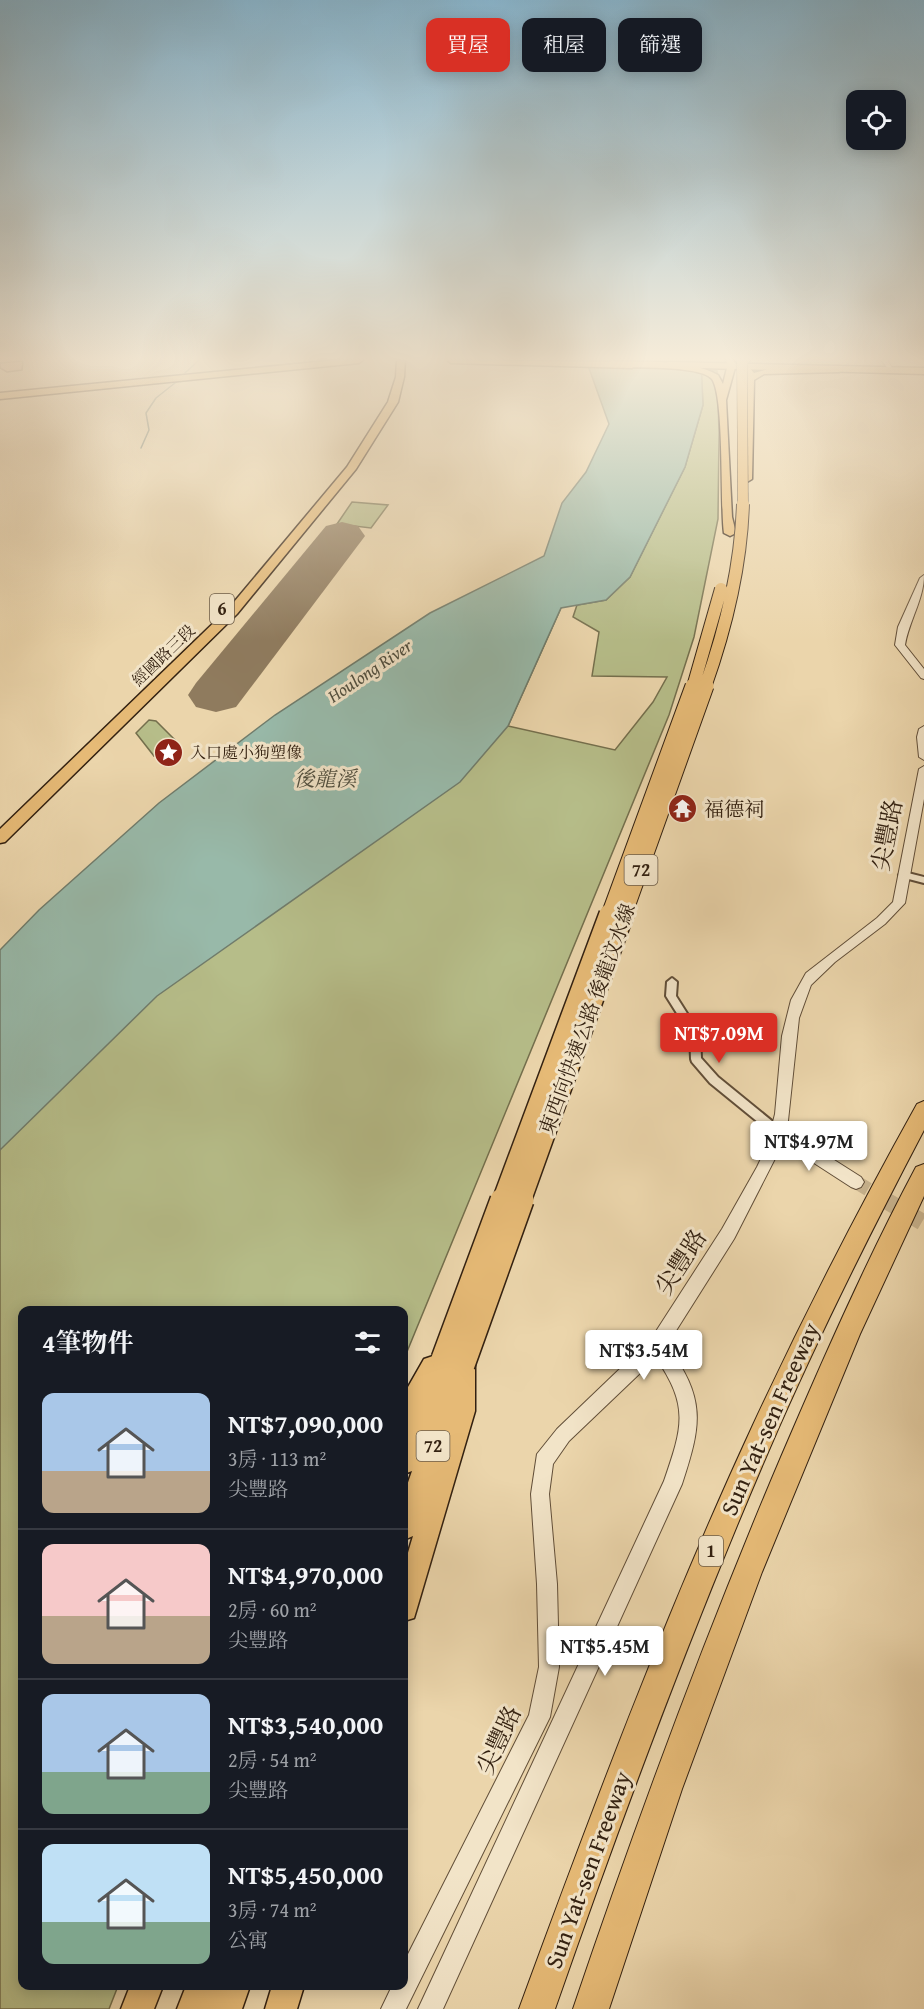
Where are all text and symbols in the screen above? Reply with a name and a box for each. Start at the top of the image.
chip: 買屋 [426,18,510,72]
chip: 租屋 [522,18,606,72]
chip: 篩選 [618,18,702,72]
map controls [846,90,906,150]
button: locate [846,90,906,150]
road number: 6 [210,594,234,624]
street label: 經國路三段 [126,619,200,691]
water label: Houlong River [321,631,419,710]
place icon: 入口處小狗塑像 [153,736,185,768]
place label: 入口處小狗塑像 [190,740,302,764]
water label: 後龍溪 [294,763,358,794]
temple icon: 福德祠 [667,793,699,825]
place label: 福德祠 [704,794,764,823]
street label: 尖豐路 [862,796,911,874]
road number: 72 [624,855,658,885]
street label: 東西向快速公路 後龍汶水線 [531,899,642,1139]
pin: NT$7.09M [657,1013,781,1064]
text: NT$7.09M [674,1018,764,1047]
pin: NT$4.97M [747,1121,871,1172]
text: NT$4.97M [764,1126,854,1155]
street label: 尖豐路 [646,1222,715,1301]
street label: Sun Yat-sen Freeway [711,1317,828,1521]
text: 4筆物件 [42,1323,133,1362]
icon: filters [351,1326,384,1359]
pin: NT$3.54M [582,1330,706,1381]
text: NT$3.54M [599,1335,689,1364]
text: NT$7,090,000 [228,1404,383,1443]
icon: home [90,1417,162,1489]
road number: 72 [416,1431,450,1461]
text: 3房 · 113 m² [228,1444,326,1473]
text: 尖豐路 [228,1474,288,1503]
road number: 1 [699,1536,723,1566]
text: NT$4,970,000 [228,1555,383,1594]
icon: home [90,1568,162,1640]
text: 2房 · 60 m² [228,1595,317,1624]
text: 尖豐路 [228,1625,288,1654]
pin: NT$5.45M [543,1626,667,1677]
text: NT$5.45M [560,1631,650,1660]
street label: 尖豐路 [467,1700,530,1780]
text: NT$3,540,000 [228,1705,383,1744]
icon: home [90,1718,162,1790]
text: 2房 · 54 m² [228,1745,317,1774]
street label: Sun Yat-sen Freeway [536,1766,640,1973]
text: 尖豐路 [228,1775,288,1804]
text: NT$5,450,000 [228,1855,383,1894]
icon: home [90,1868,162,1940]
text: 3房 · 74 m² [228,1895,317,1924]
text: 公寓 [228,1925,268,1954]

